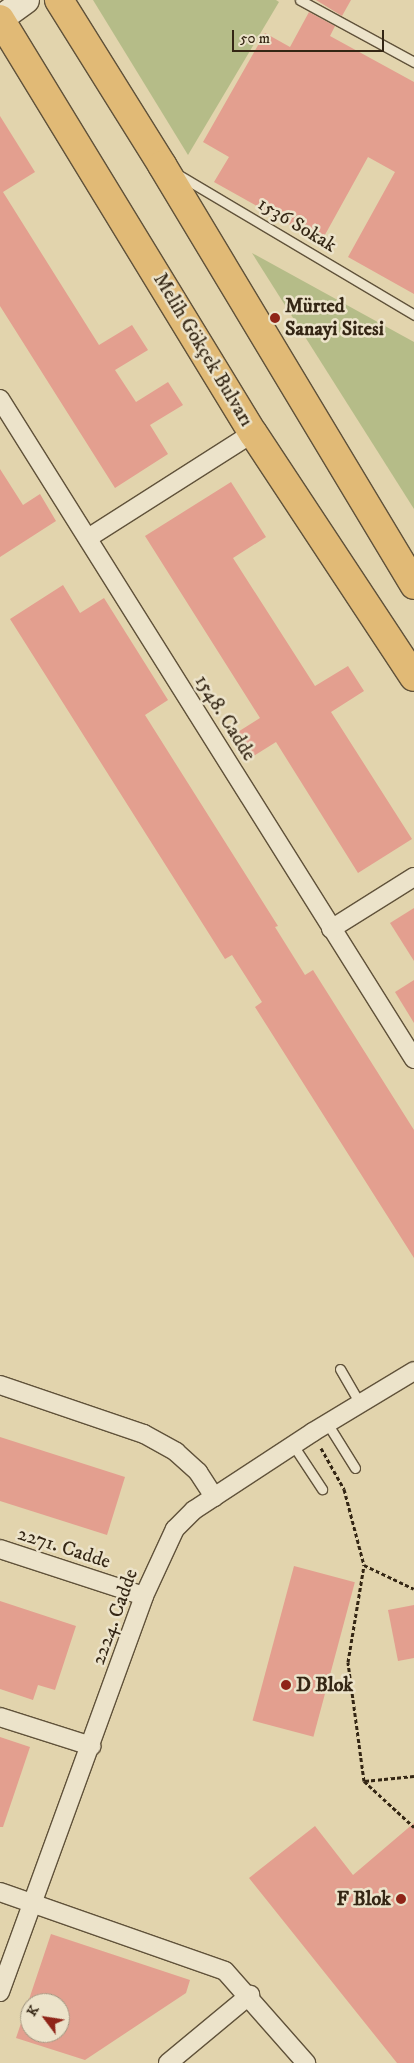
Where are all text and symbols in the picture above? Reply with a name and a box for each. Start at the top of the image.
scale bar [234,20,386,52]
text: 50 m [240,29,270,48]
street label: 1536 Sokak [253,192,341,258]
street label: Melih Gökçek Bulvarı [148,269,258,431]
place label: Mürted Sanayi Sitesi [285,294,384,341]
marker: Mürted Sanayi Sitesi [269,312,281,324]
street label: 1548. Cadde [189,671,261,765]
street label: 2271. Cadde [15,1522,113,1574]
street label: 2224. Cadde [87,1566,143,1668]
place label: D Blok [296,1673,353,1697]
marker: D Blok [280,1679,292,1691]
place label: F Blok [336,1887,391,1911]
marker: F Blok [395,1893,407,1905]
north arrow [20,1993,70,2043]
text: K [23,2002,43,2020]

